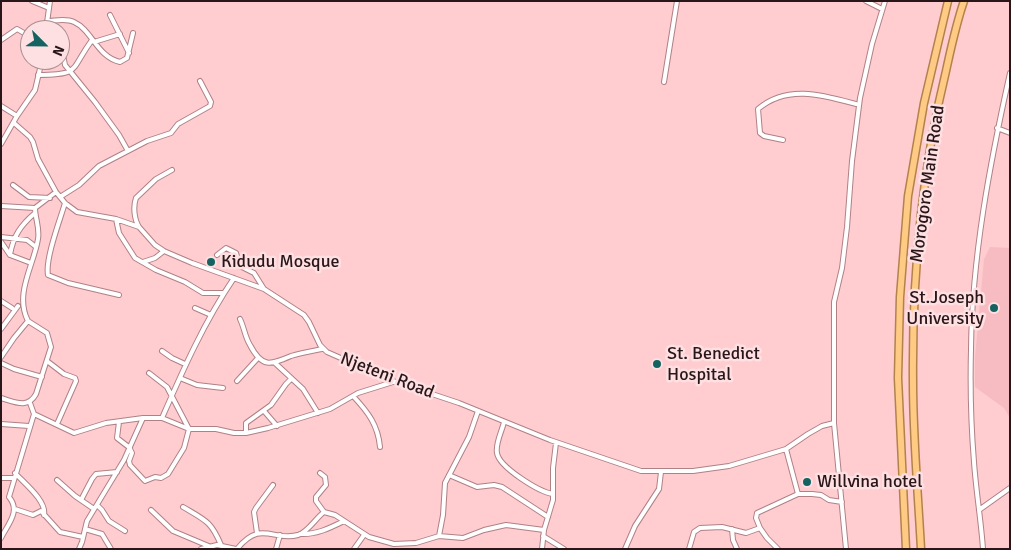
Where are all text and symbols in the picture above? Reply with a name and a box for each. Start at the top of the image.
north arrow [20,20,70,70]
text: N [49,43,68,58]
street label: Morogoro Main Road [906,104,950,264]
place label: Kidudu Mosque [221,251,339,273]
marker: Kidudu Mosque [205,256,217,268]
place label: St.Joseph University [906,287,984,330]
marker: St.Joseph University [988,302,1000,314]
place label: St. Benedict Hospital [667,343,760,386]
street label: Njeteni Road [337,348,437,404]
marker: St. Benedict Hospital [651,358,663,370]
place label: Willvina hotel [817,471,923,493]
marker: Willvina hotel [801,476,813,488]

